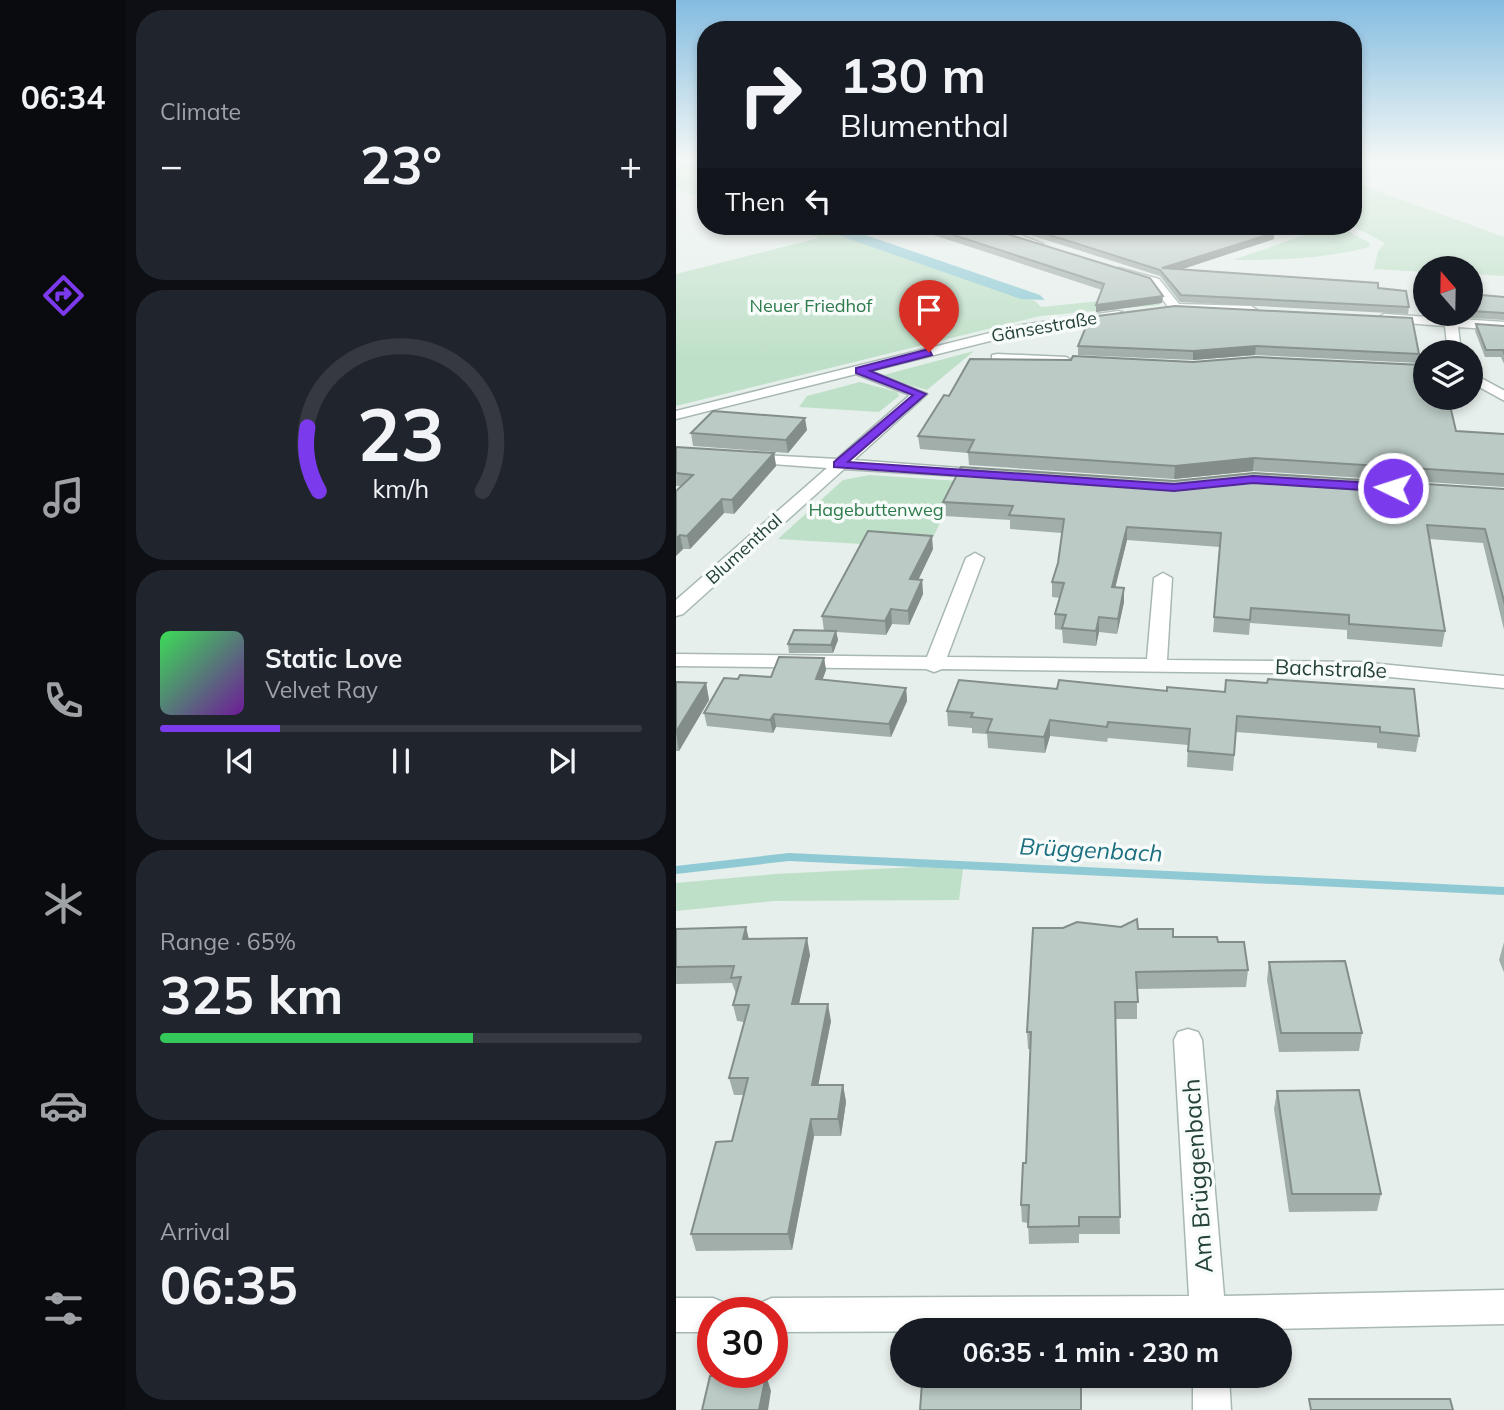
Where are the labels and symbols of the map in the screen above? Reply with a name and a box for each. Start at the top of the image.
north arrow [1413,256,1483,326]
pin [899,280,959,352]
park label: Neuer Friedhof [750,294,873,317]
street label: Gänsestraße [989,306,1099,347]
position arrow [1356,451,1430,525]
park label: Hagebuttenweg [808,498,944,521]
street label: Blumenthal [701,508,787,589]
street label: Bachstraße [1275,653,1388,683]
water label: Brüggenbach [1019,831,1163,868]
street label: Am Brüggenbach [1175,1078,1219,1274]
speed limit sign: 30 [697,1297,788,1388]

